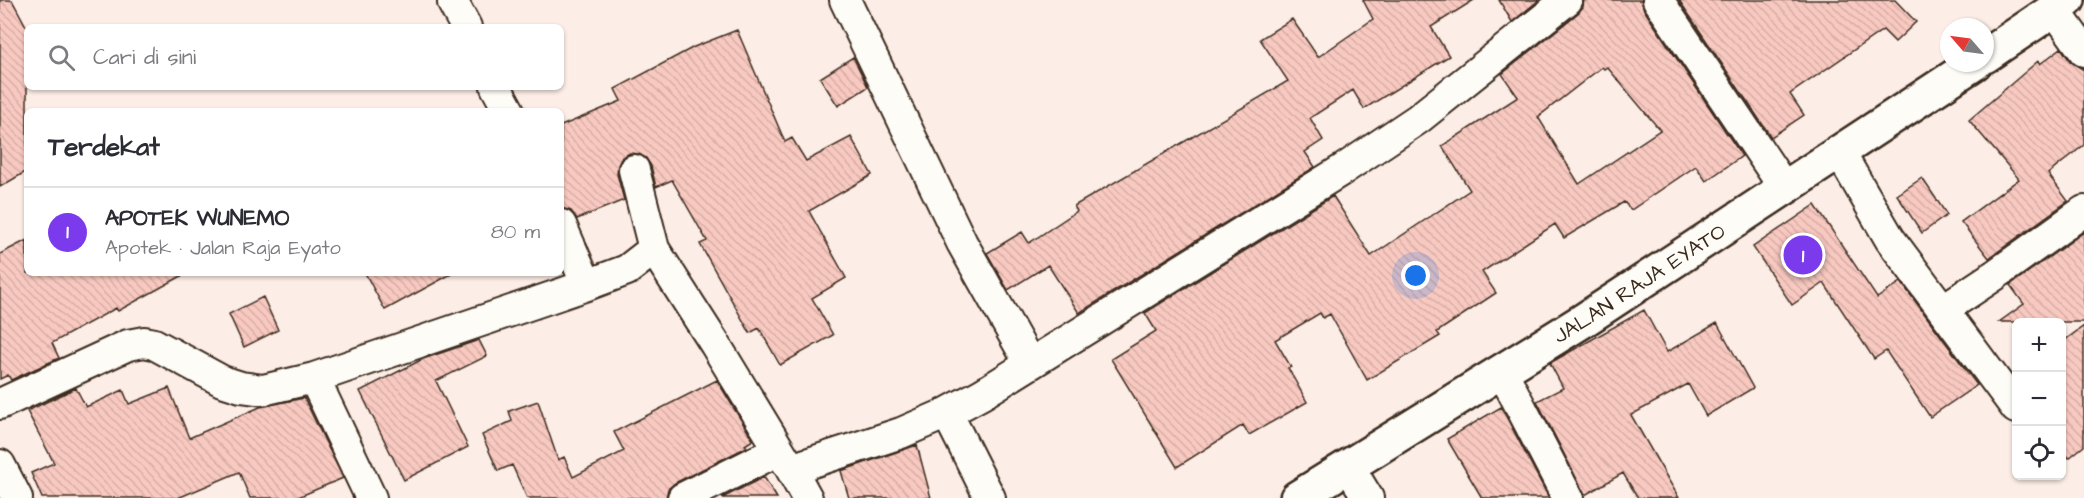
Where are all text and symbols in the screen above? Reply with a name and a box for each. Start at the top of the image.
north arrow [1940,18,1994,72]
search box [24,24,564,90]
icon: search [45,41,78,74]
text: Cari di sini [93,42,196,73]
text: Terdekat [48,129,160,165]
text: APOTEK WUNEMO [105,203,290,234]
street label: JALAN RAJA EYATO [1548,217,1731,350]
text: 1 [66,218,69,246]
text: 80 m [491,218,540,246]
pin: 1 [1784,232,1822,278]
text: Apotek · Jalan Raja Eyato [105,234,341,262]
your location [1401,261,1430,290]
map controls [2012,318,2066,480]
button: + [2012,318,2066,372]
button: − [2012,372,2066,426]
button: locate [2012,426,2066,480]

